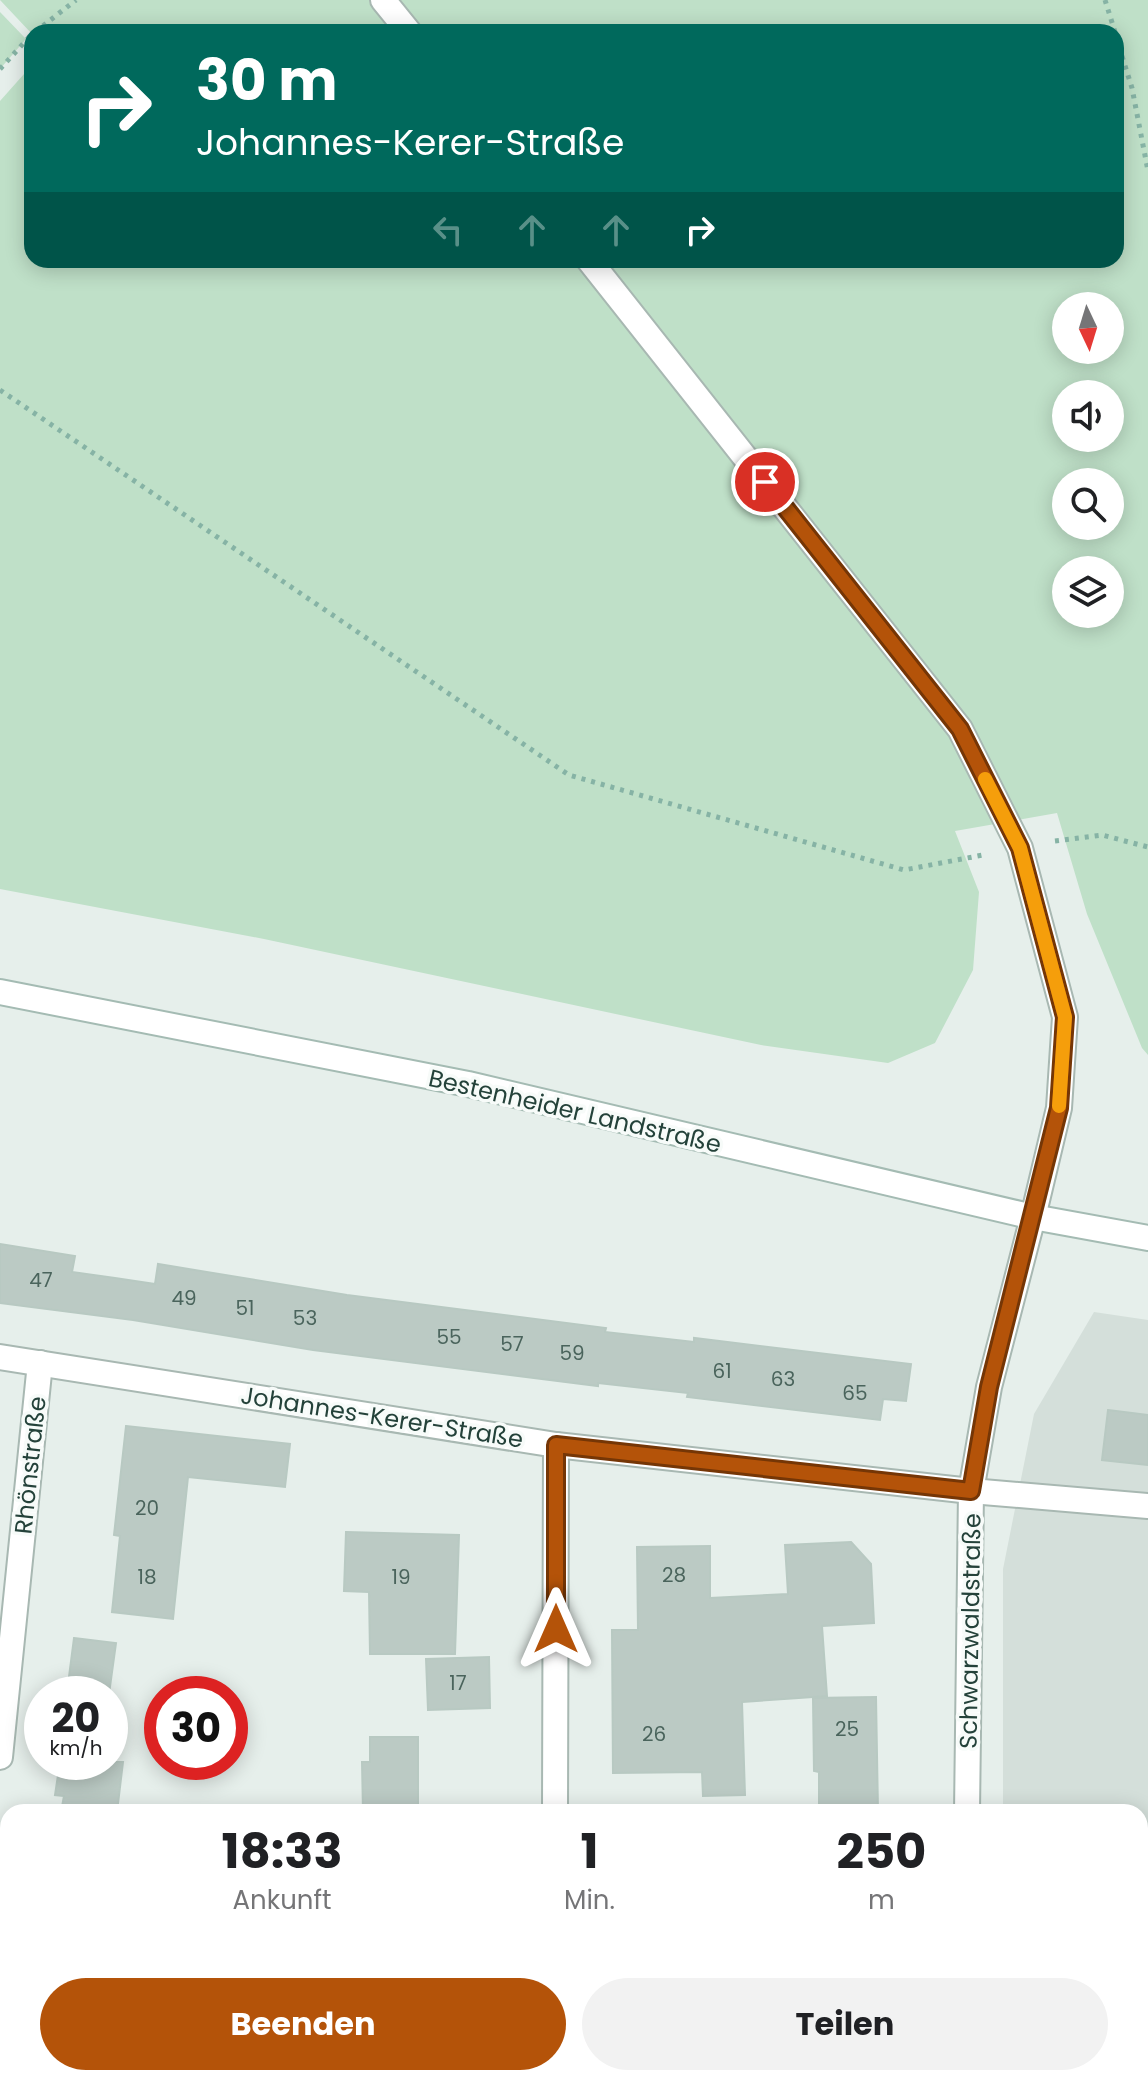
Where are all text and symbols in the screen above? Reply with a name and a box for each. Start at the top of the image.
text: 30 m [196,41,338,120]
icon: right [64,56,168,160]
text: Johannes-Kerer-Straße [196,117,624,168]
icon: left [426,208,470,252]
icon: ahead [510,208,554,252]
icon: ahead [594,208,638,252]
icon: right [678,208,722,252]
north arrow [1052,292,1124,364]
map controls [1052,292,1124,628]
button: sound [1052,380,1124,452]
pin [731,448,799,516]
icon: arrive [743,460,787,504]
button: search [1052,468,1124,540]
button: layers [1052,556,1124,628]
street label: Bestenheider Landstraße [425,1061,725,1161]
house number: 47 [29,1266,53,1294]
house number: 49 [171,1284,197,1312]
house number: 51 [236,1294,254,1322]
house number: 53 [293,1304,317,1332]
house number: 55 [436,1323,462,1351]
house number: 57 [500,1330,524,1358]
house number: 59 [559,1339,585,1367]
house number: 61 [712,1357,732,1385]
house number: 63 [771,1365,795,1393]
street label: Johannes-Kerer-Straße [238,1378,526,1456]
house number: 65 [842,1379,868,1407]
street label: Rhönstraße [6,1394,54,1536]
house number: 20 [135,1494,159,1522]
street label: Schwarzwaldstraße [951,1513,989,1749]
house number: 28 [662,1561,686,1589]
house number: 18 [137,1563,157,1591]
house number: 19 [392,1563,411,1591]
position arrow [514,1587,598,1671]
house number: 17 [449,1669,467,1697]
speed limit sign: 30 [144,1676,248,1780]
text: 20 [52,1690,100,1746]
house number: 25 [835,1715,859,1743]
house number: 26 [642,1720,666,1748]
text: km/h [49,1734,103,1762]
text: 18:33 [222,1818,342,1885]
text: 1 [580,1818,599,1885]
text: 250 [837,1818,926,1885]
text: Ankunft [233,1882,331,1918]
text: Min. [564,1882,615,1918]
text: m [868,1882,895,1918]
button: Beenden [40,1978,566,2070]
button: Teilen [582,1978,1108,2070]

